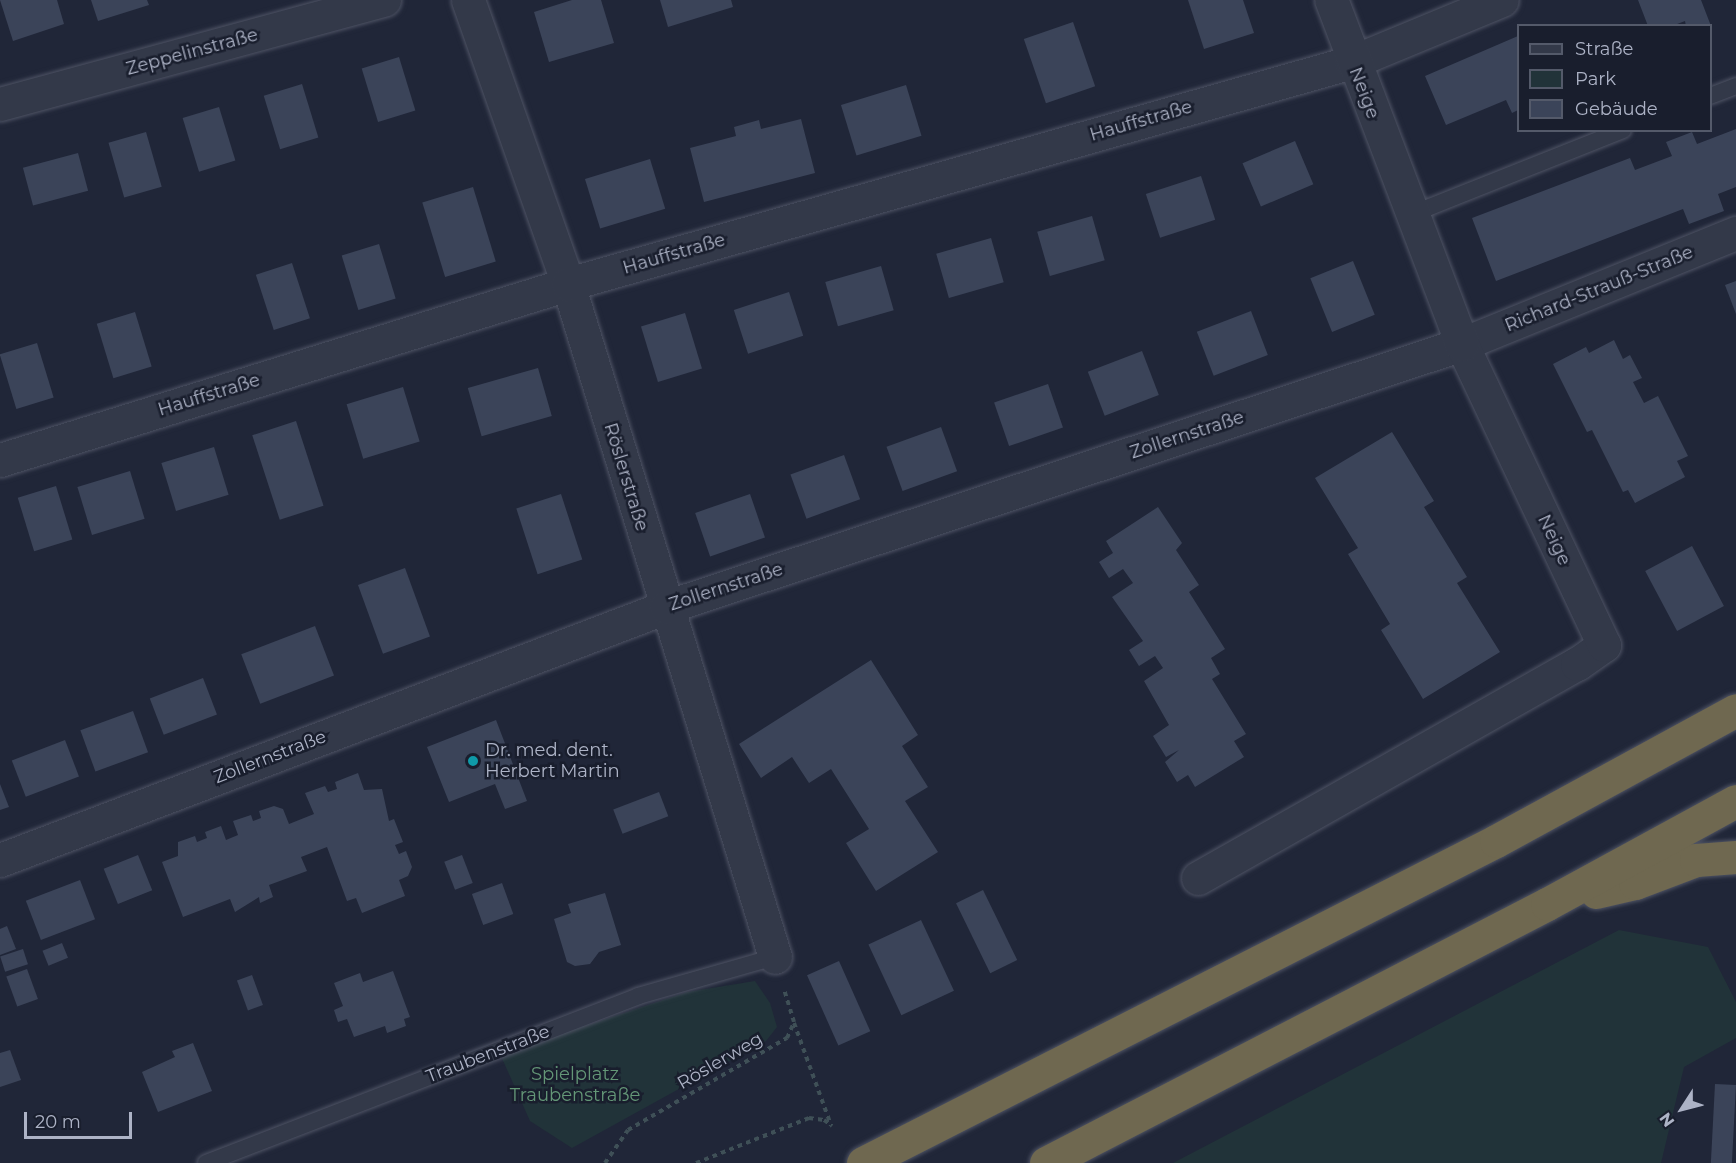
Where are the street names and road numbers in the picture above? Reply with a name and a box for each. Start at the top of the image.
street label: Zeppelinstraße [124,24,260,80]
street label: Neige [1344,64,1384,122]
street label: Hauffstraße [1087,96,1195,146]
street label: Hauffstraße [620,229,728,279]
street label: Richard-Strauß-Straße [1502,241,1696,337]
street label: Hauffstraße [155,369,263,421]
street label: Zollernstraße [1127,406,1247,464]
street label: Röslerstraße [599,420,653,534]
street label: Neige [1533,511,1575,569]
street label: Zollernstraße [666,558,786,616]
street label: Zollernstraße [211,726,329,788]
street label: Traubenstraße [423,1021,553,1087]
street label: Röslerweg [673,1028,767,1094]

